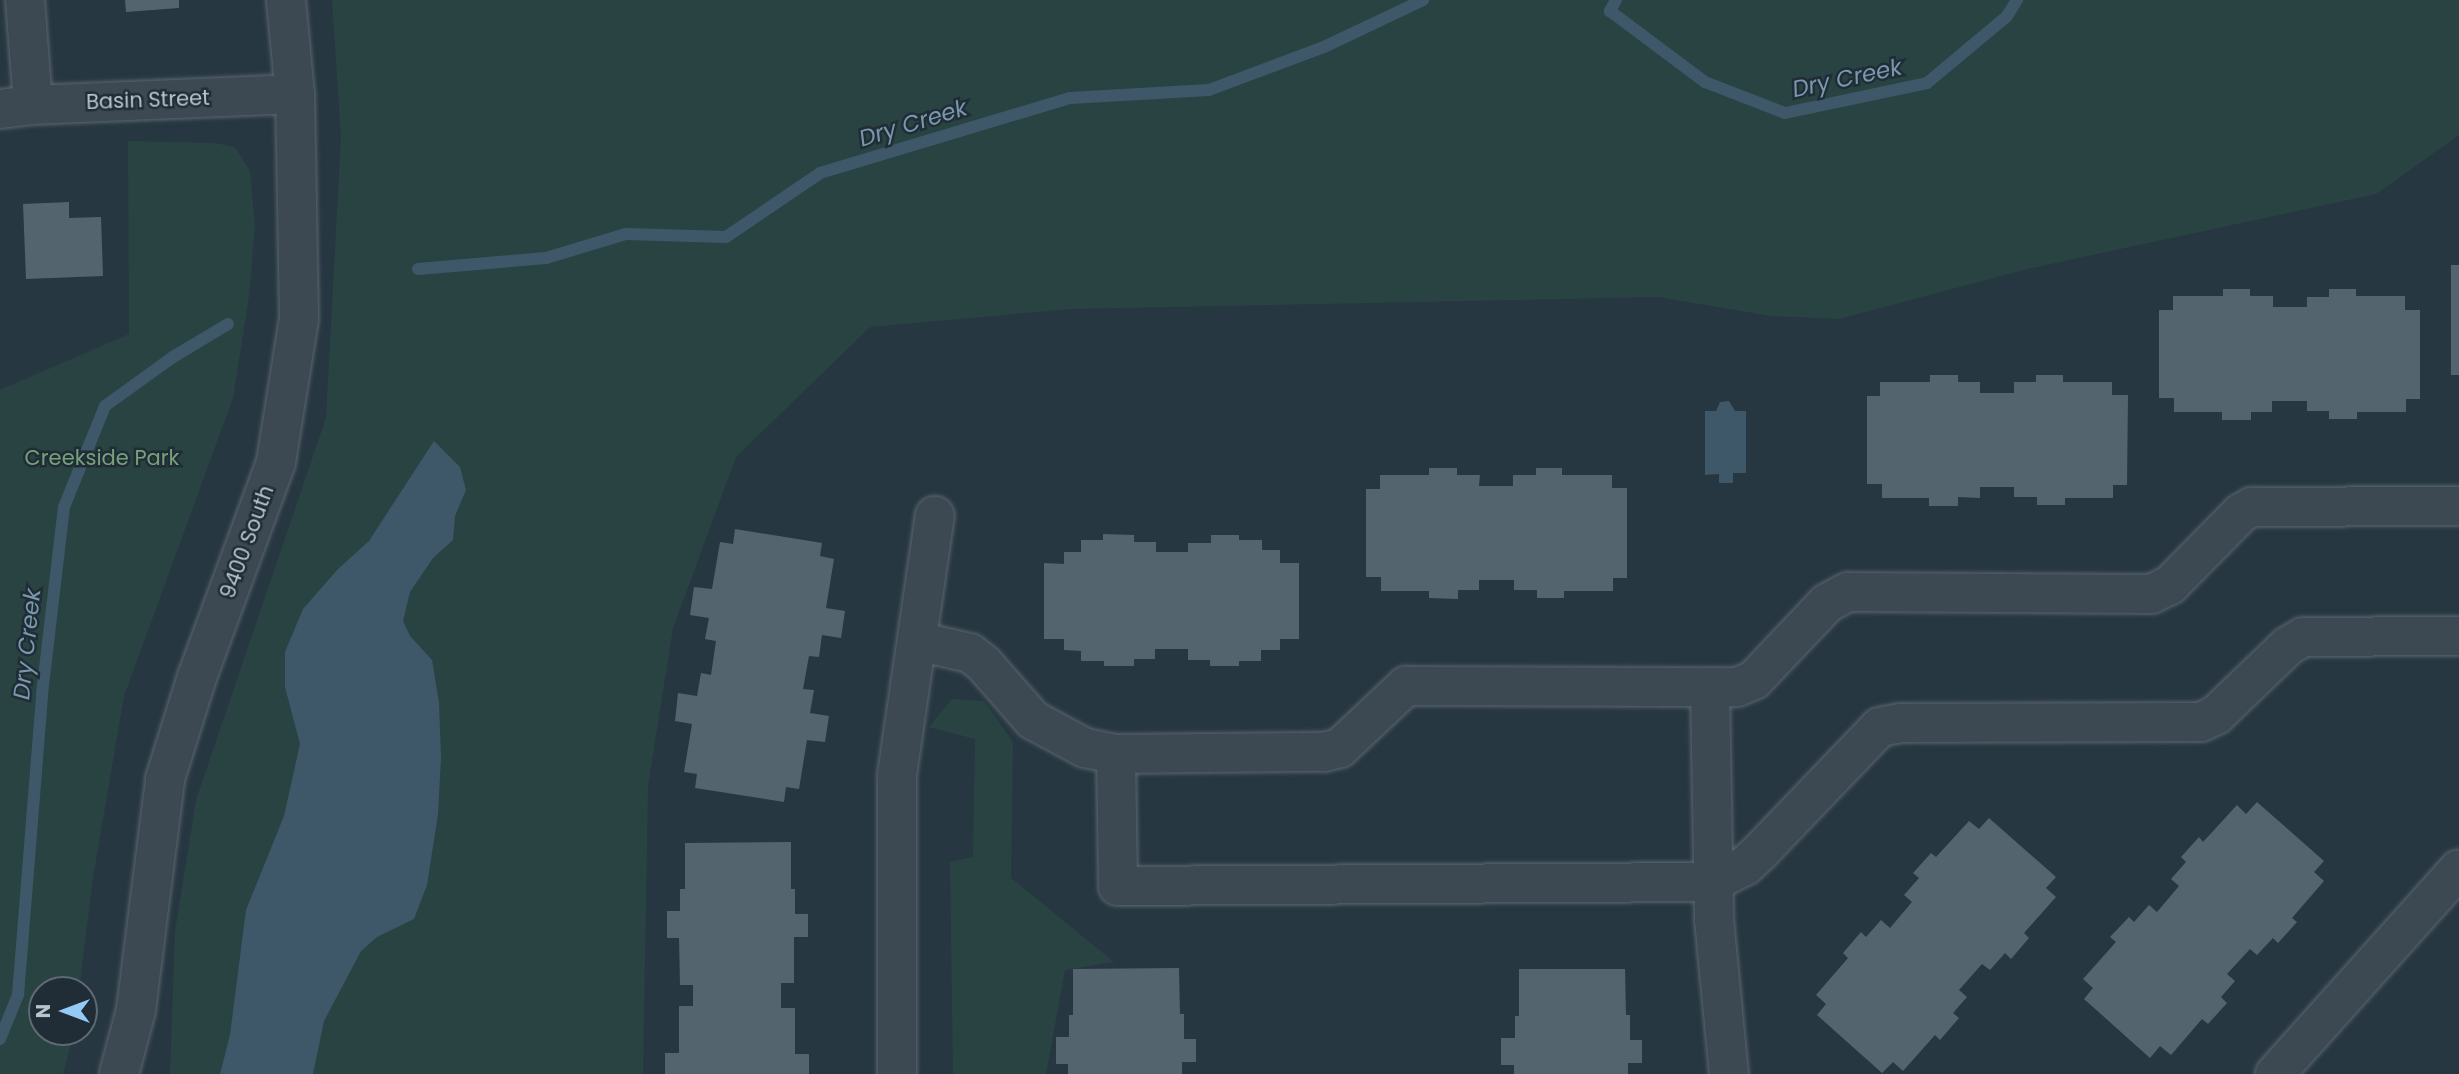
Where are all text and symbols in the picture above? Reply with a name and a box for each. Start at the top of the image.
water label: Dry Creek [1790,53,1904,103]
street label: Basin Street [86,85,210,115]
water label: Dry Creek [856,94,970,152]
park label: Creekside Park [25,445,179,471]
street label: 9400 South [215,482,279,602]
water label: Dry Creek [7,587,47,701]
north arrow [28,976,98,1046]
text: N [30,1004,57,1018]

